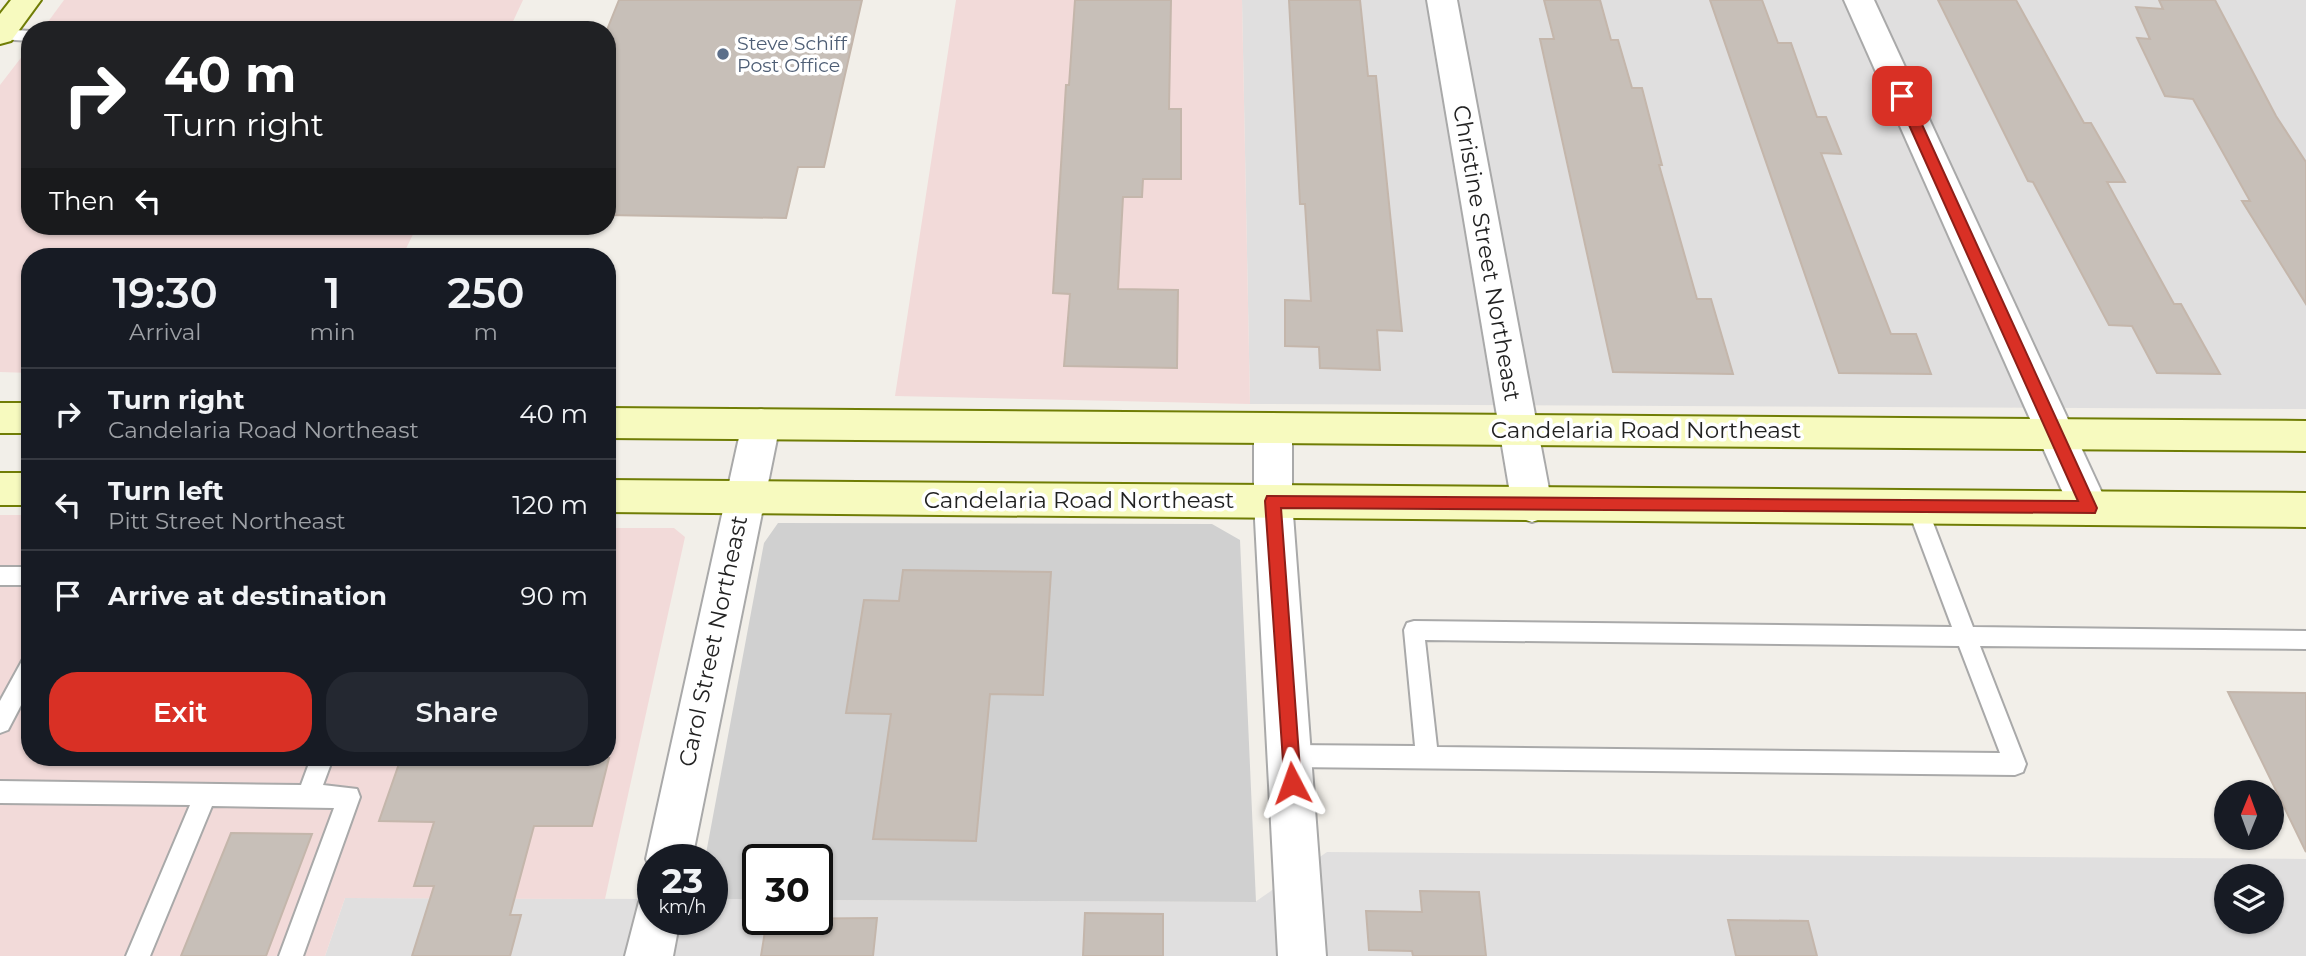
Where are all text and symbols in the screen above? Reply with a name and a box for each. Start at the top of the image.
place label: Steve Schiff Post Office [737,32,848,77]
text: 40 m [164,45,296,104]
marker: Steve Schiff Post Office [715,46,731,62]
icon: right [49,49,140,140]
pin [1872,66,1932,126]
icon: arrive [1883,77,1921,115]
street label: Christine Street Northeast [1447,103,1527,403]
text: Turn right [164,105,324,144]
icon: left [129,182,167,220]
text: Then [49,185,115,217]
text: 19:30 [113,267,218,319]
text: 1 [325,267,341,319]
text: 250 [447,267,524,319]
text: Arrival [129,318,202,346]
text: min [309,318,356,346]
text: m [474,318,498,346]
text: Turn right [108,384,244,416]
icon: right [49,395,87,433]
text: 40 m [519,398,588,430]
text: Candelaria Road Northeast [108,416,419,444]
street label: Candelaria Road Northeast [1491,416,1801,444]
text: Turn left [108,475,224,507]
icon: left [49,486,87,524]
street label: Candelaria Road Northeast [924,486,1234,514]
text: 120 m [512,489,588,521]
text: Pitt Street Northeast [108,507,346,535]
street label: Carol Street Northeast [673,513,753,769]
icon: arrive [49,577,87,615]
text: Arrive at destination [108,580,387,612]
text: 90 m [521,580,588,612]
button: Exit [49,672,312,752]
button: Share [326,672,588,752]
position arrow [1255,746,1329,820]
north arrow [2214,780,2284,850]
map controls [2214,780,2284,934]
speed limit sign: 30 [742,844,833,935]
text: 23 [662,859,703,902]
button: layers [2214,864,2284,934]
text: km/h [658,896,707,918]

